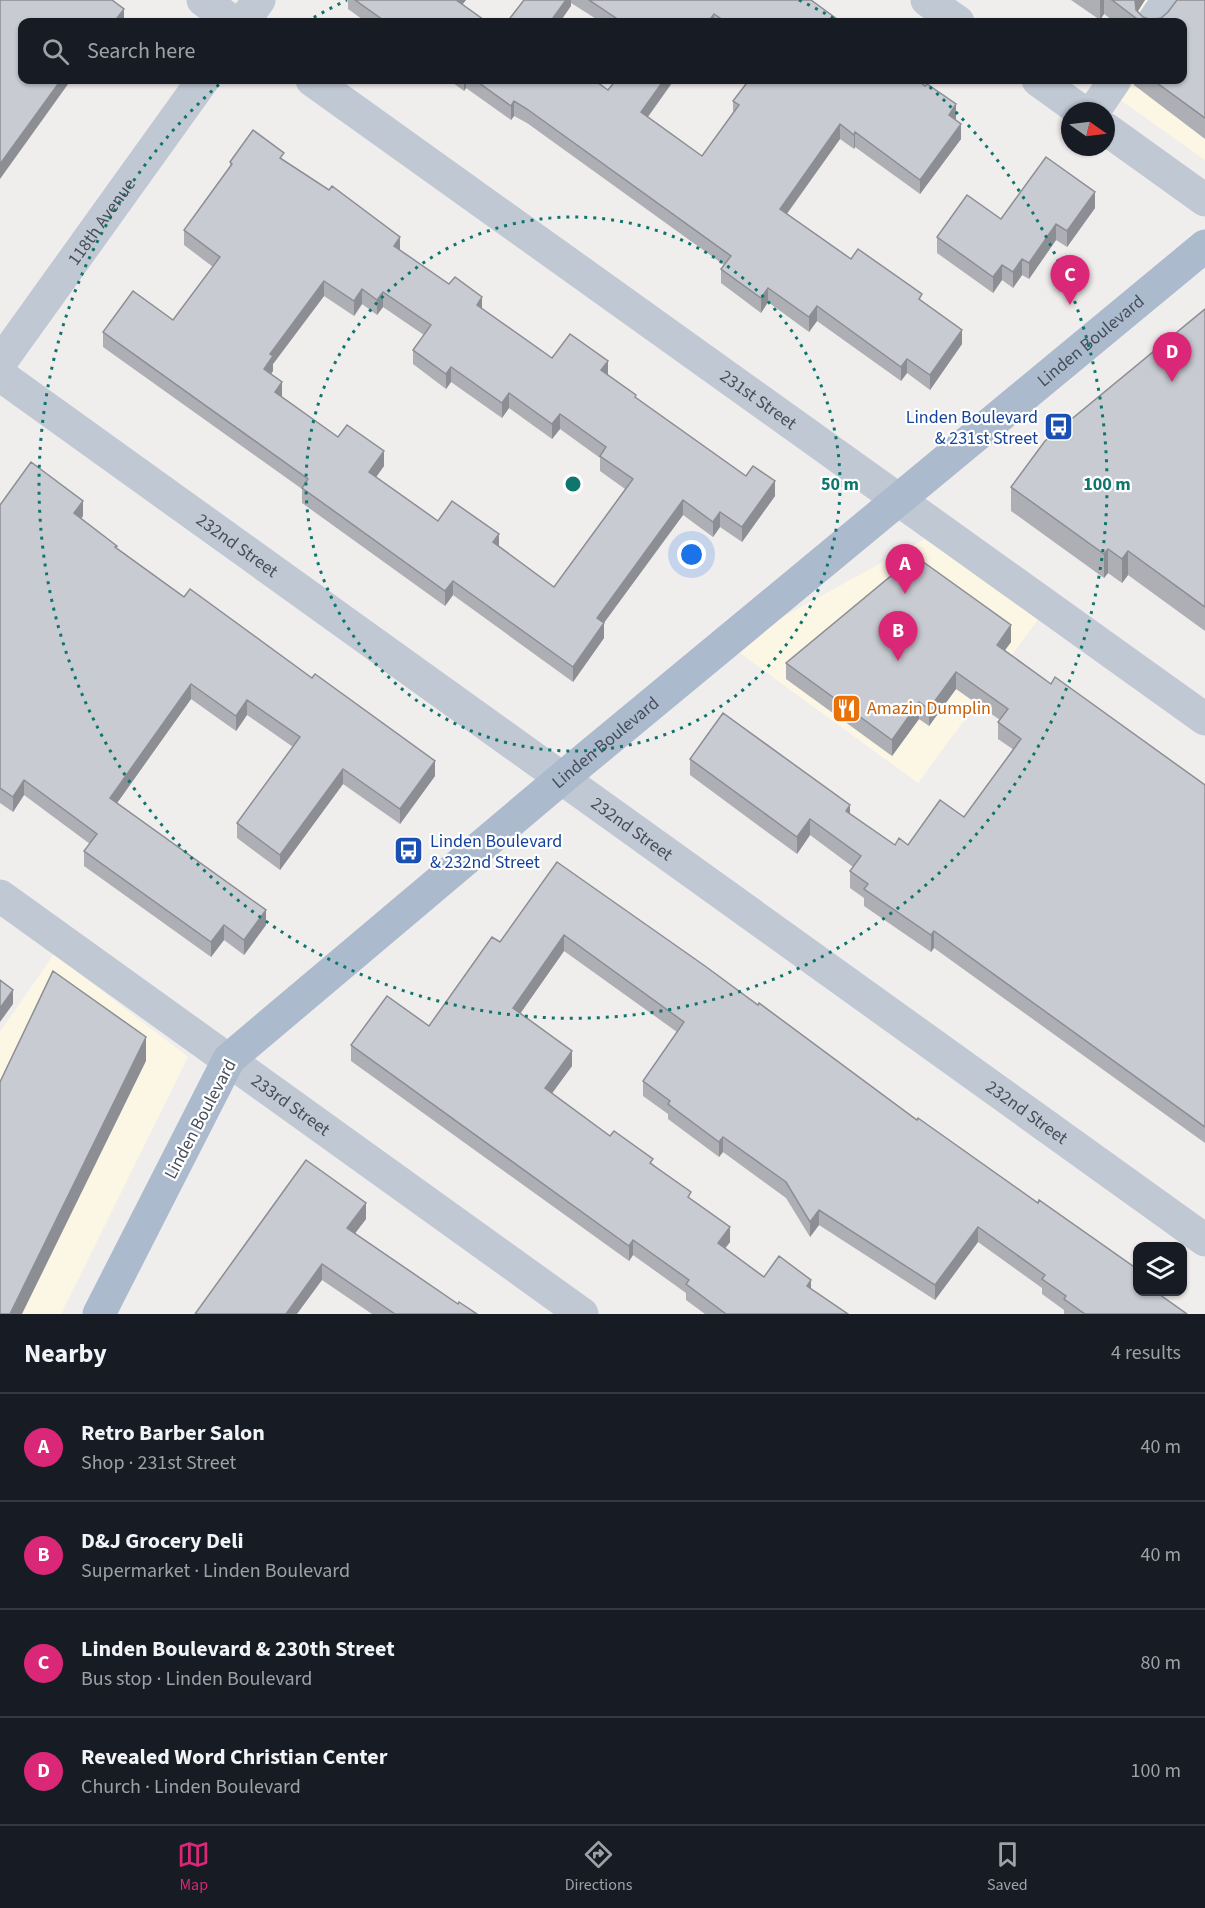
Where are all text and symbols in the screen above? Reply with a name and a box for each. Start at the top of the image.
search box [18,18,1187,84]
icon: search [39,35,72,68]
text: Search here [87,35,195,67]
north arrow [1061,102,1115,156]
street label: 118th Avenue [62,173,142,271]
pin: C [1050,256,1090,305]
street label: Linden Boulevard [1032,289,1150,393]
pin: D [1152,332,1192,382]
street label: 231st Street [715,364,802,436]
place label: Linden Boulevard & 231st Street [906,405,1038,451]
bus stop icon: Linden Boulevard & 231st Street [1043,411,1075,443]
text: 50 m [821,472,859,497]
text: 100 m [1083,472,1131,497]
centre of rings [563,474,583,494]
street label: 232nd Street [191,508,283,584]
your location [677,540,706,569]
pin: A [886,544,924,594]
pin: B [878,612,918,661]
street label: Linden Boulevard [547,691,665,795]
restaurant icon: Amazin Dumplin [830,692,862,724]
place label: Amazin Dumplin [867,696,991,721]
street label: 232nd Street [586,791,678,867]
place label: Linden Boulevard & 232nd Street [430,829,562,875]
bus stop icon: Linden Boulevard & 232nd Street [393,835,425,867]
street label: Linden Boulevard [158,1055,243,1184]
street label: 233rd Street [246,1068,335,1142]
street label: 232nd Street [980,1075,1073,1150]
map controls [1133,1242,1187,1296]
button: layers [1133,1242,1187,1296]
text: Nearby [24,1335,107,1372]
text: 4 results [1111,1339,1181,1367]
text: Retro Barber Salon [81,1417,265,1449]
text: A [38,1433,49,1461]
text: 40 m [1141,1433,1181,1461]
text: Shop · 231st Street [81,1449,236,1477]
text: D&J Grocery Deli [81,1525,244,1557]
text: B [37,1541,50,1569]
text: 40 m [1141,1541,1181,1569]
text: Supermarket · Linden Boulevard [81,1557,350,1585]
text: Linden Boulevard & 230th Street [81,1633,395,1665]
text: C [38,1649,49,1677]
text: 80 m [1141,1649,1181,1677]
text: Bus stop · Linden Boulevard [81,1665,312,1693]
text: Revealed Word Christian Center [81,1741,387,1773]
text: D [37,1757,50,1785]
text: 100 m [1131,1757,1181,1785]
text: Church · Linden Boulevard [81,1773,301,1801]
tab: Map [177,1838,210,1896]
tab: Directions [565,1838,632,1896]
tab: Saved [987,1838,1028,1896]

